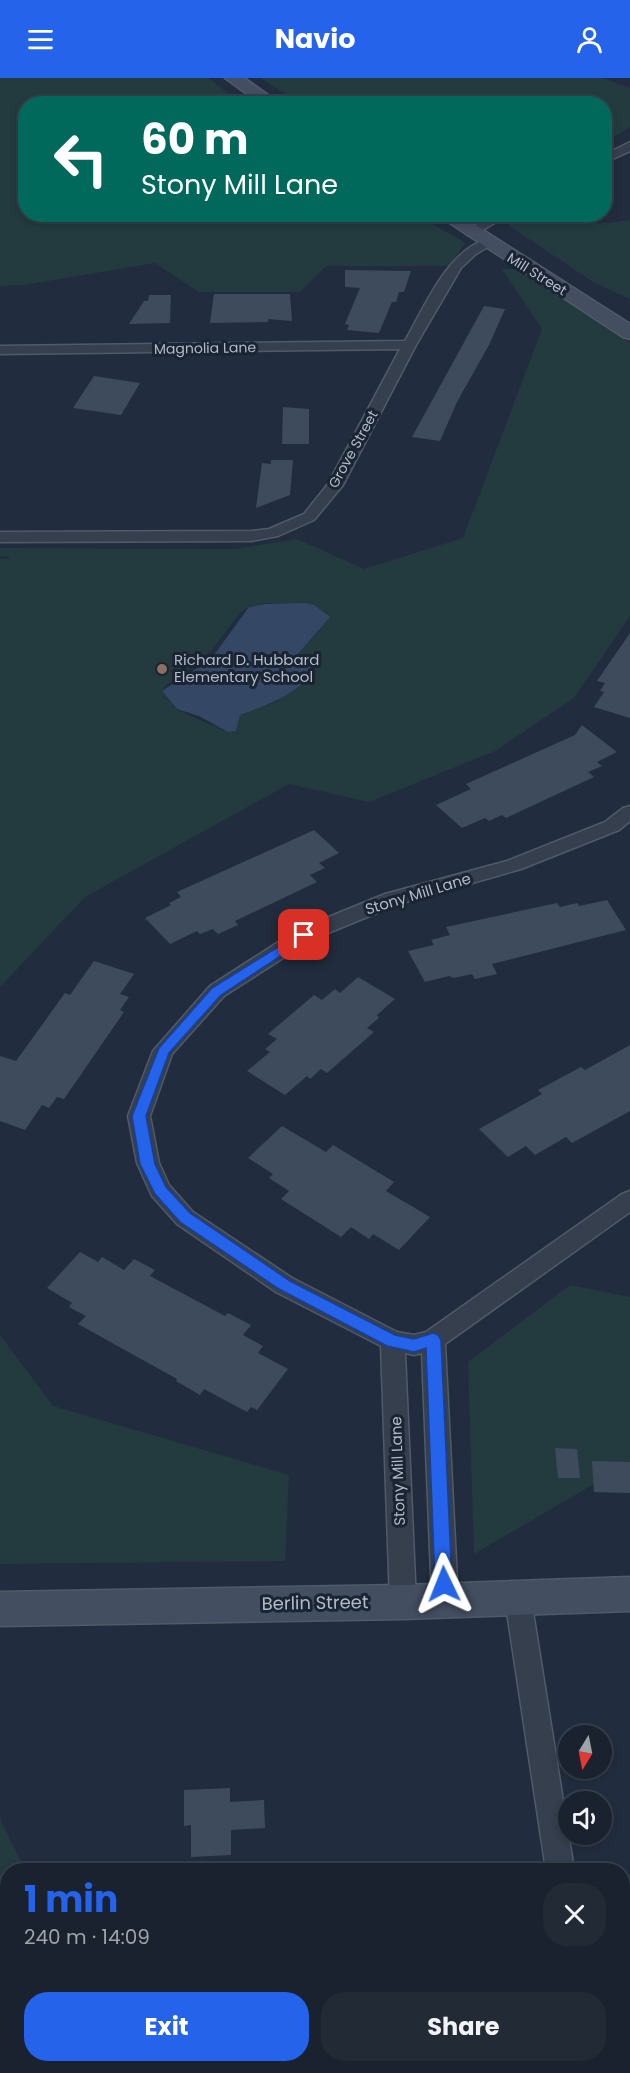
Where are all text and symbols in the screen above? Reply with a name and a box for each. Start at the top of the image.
text: Navio [275,20,355,57]
icon: menu [24,23,57,56]
icon: person [573,23,606,56]
text: 60 m [141,110,249,169]
icon: left [42,120,120,198]
text: Stony Mill Lane [141,166,338,203]
street label: Mill Street [503,248,571,300]
street label: Magnolia Lane [154,337,257,359]
street label: Grove Street [323,406,383,492]
place label: Richard D. Hubbard Elementary School [174,649,319,687]
marker: Richard D. Hubbard Elementary School [155,662,169,676]
street label: Stony Mill Lane [362,867,473,920]
pin [278,909,329,960]
icon: arrive [287,918,320,951]
street label: Stony Mill Lane [385,1416,410,1526]
position arrow [412,1552,476,1616]
street label: Berlin Street [261,1589,369,1616]
north arrow [558,1725,612,1779]
map controls [558,1725,612,1845]
button: sound [558,1791,612,1845]
text: 1 min [24,1874,118,1925]
button: close [543,1883,606,1946]
text: 240 m · 14:09 [24,1923,150,1951]
button: Exit [24,1992,309,2061]
button: Share [321,1992,606,2061]

